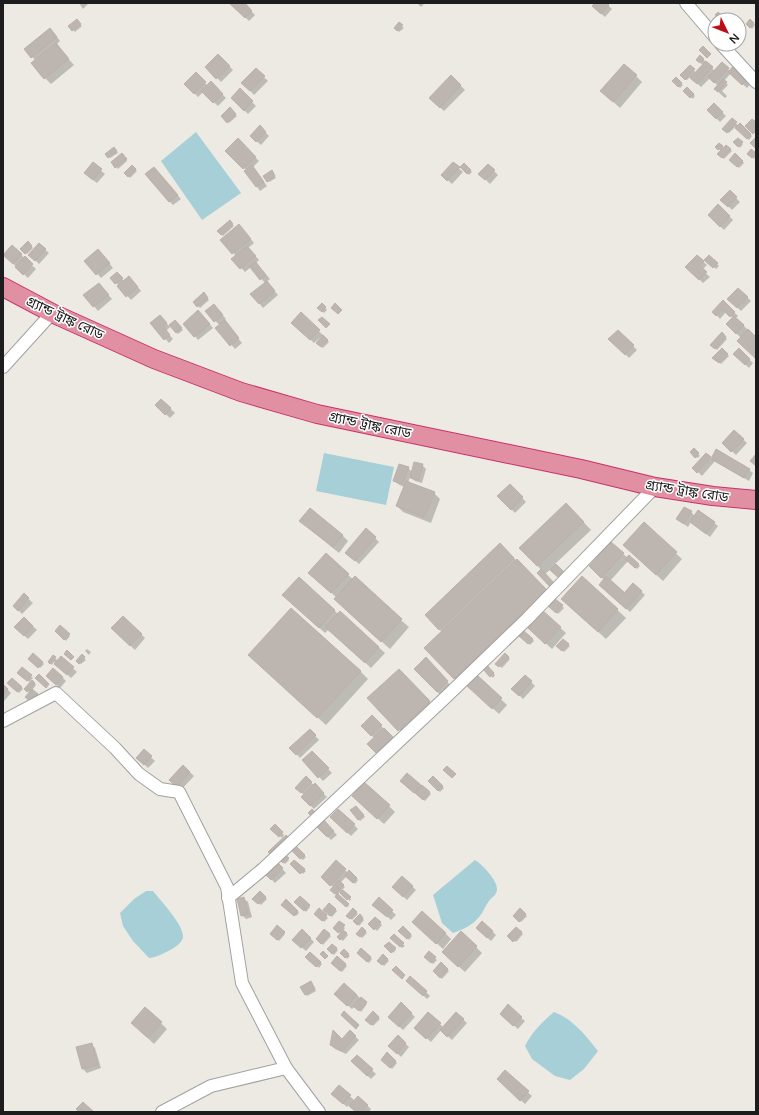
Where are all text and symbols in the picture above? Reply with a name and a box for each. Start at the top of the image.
north arrow [707,12,747,52]
text: N [726,31,742,46]
street label: গ্র্যান্ড ট্রাঙ্ক রোড [23,293,108,344]
street label: গ্র্যান্ড ট্রাঙ্ক রোড [327,408,414,442]
street label: গ্র্যান্ড ট্রাঙ্ক রোড [644,476,731,506]

